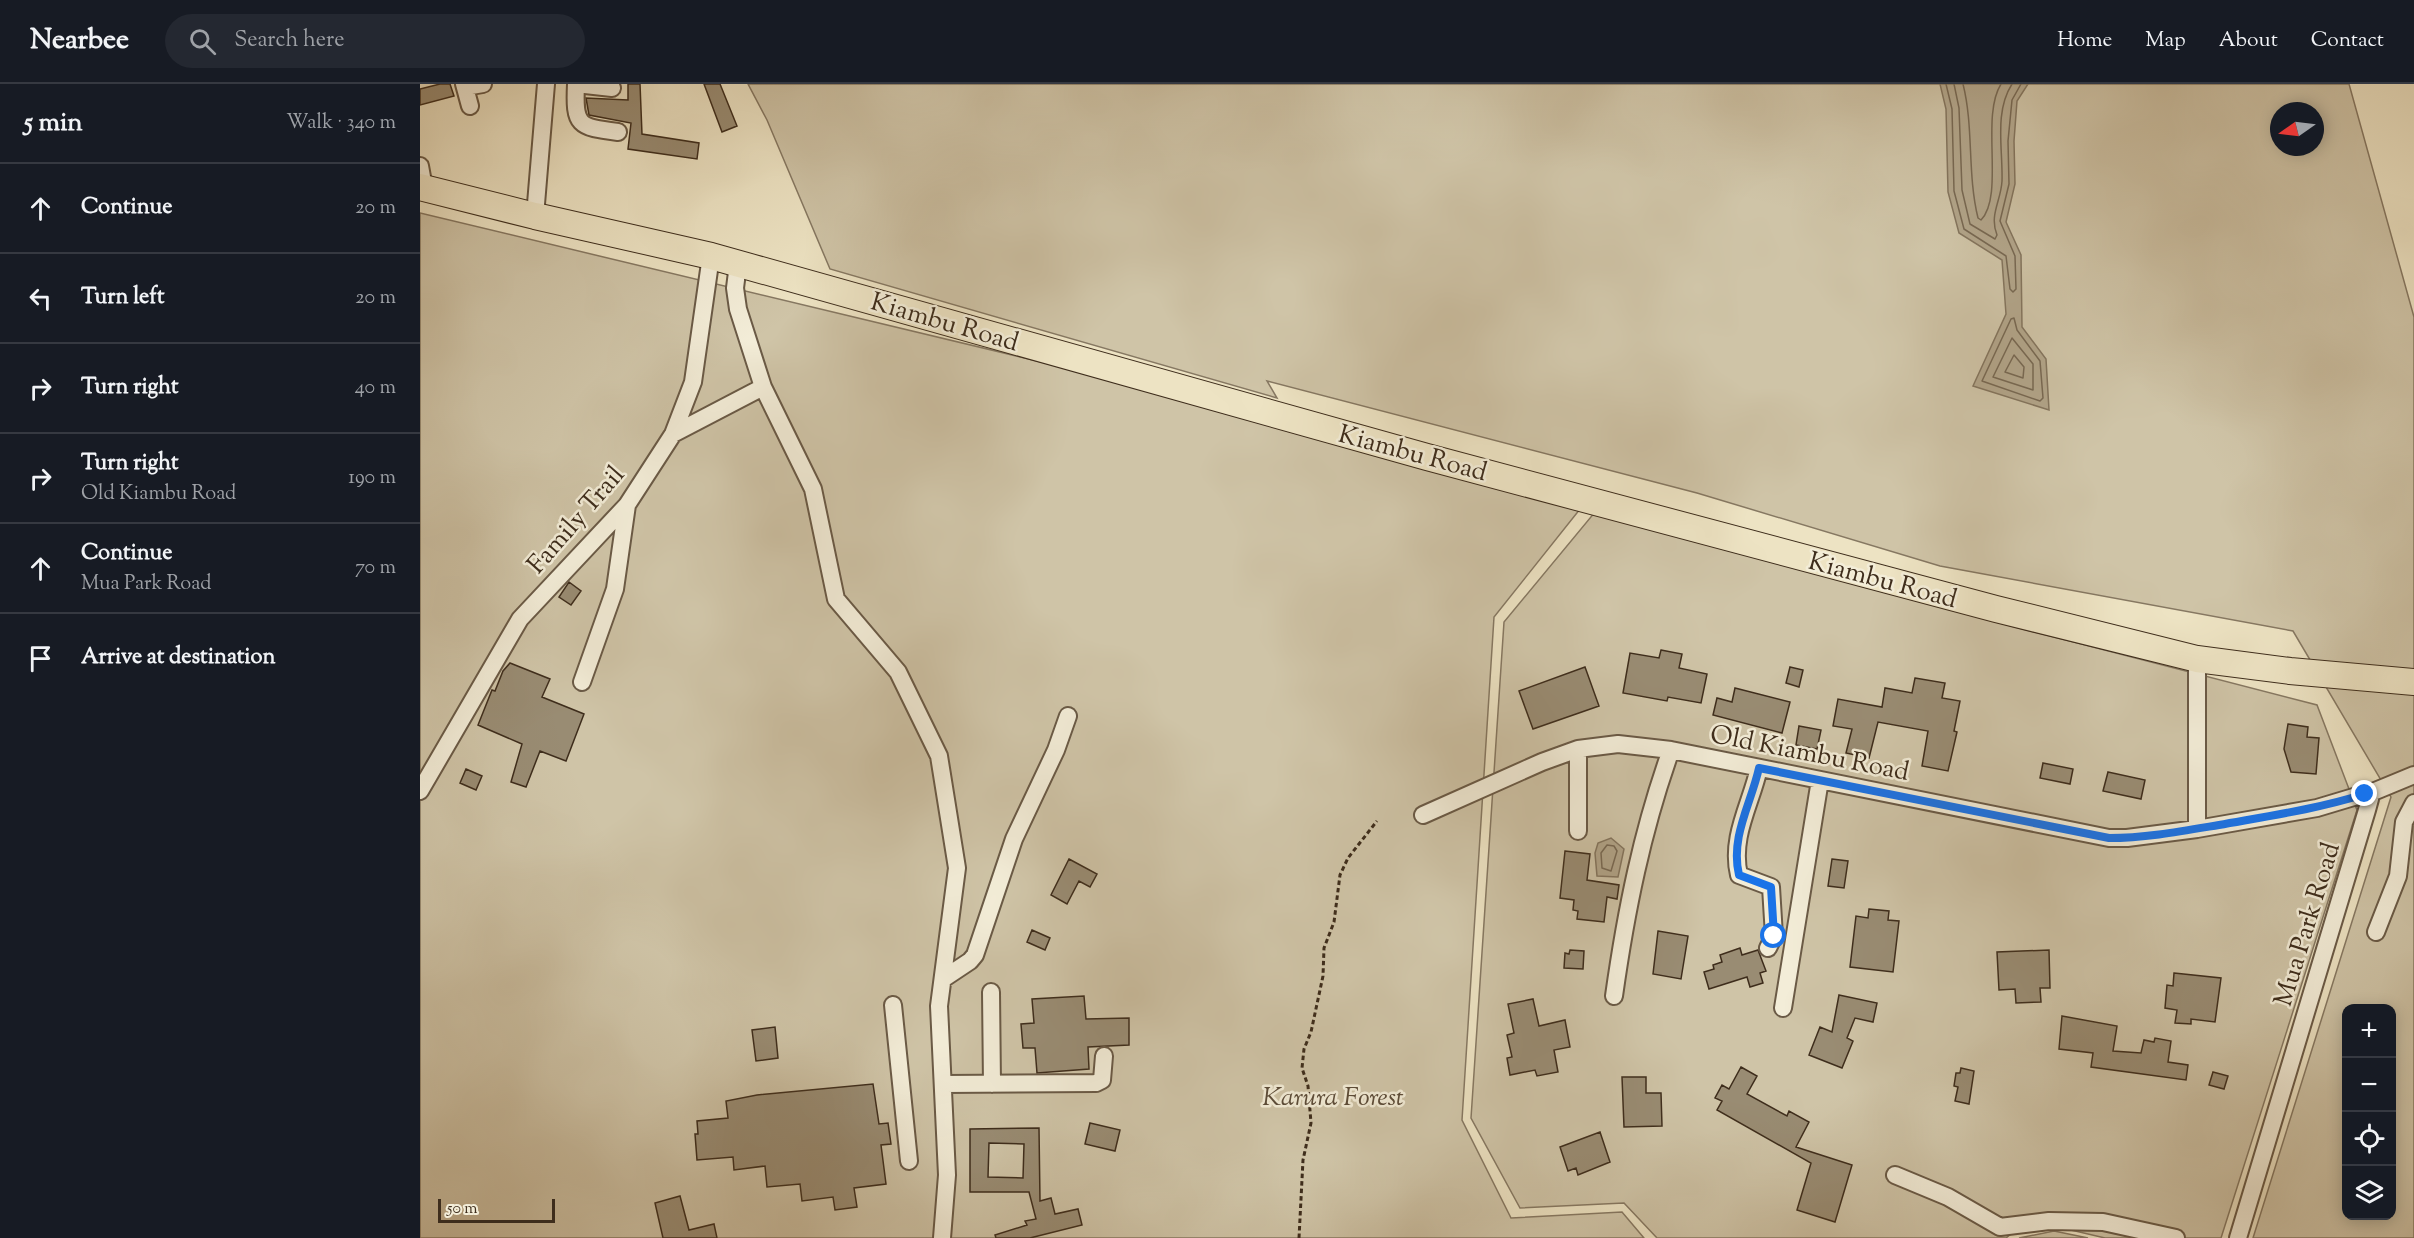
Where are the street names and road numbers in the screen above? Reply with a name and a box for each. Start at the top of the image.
street label: Kiambu Road [866,285,1023,362]
street label: Kiambu Road [1334,417,1491,492]
street label: Family Trail [519,458,634,583]
street label: Kiambu Road [1804,544,1961,619]
street label: Old Kiambu Road [1707,717,1913,792]
street label: Mua Park Road [2266,838,2351,1011]

